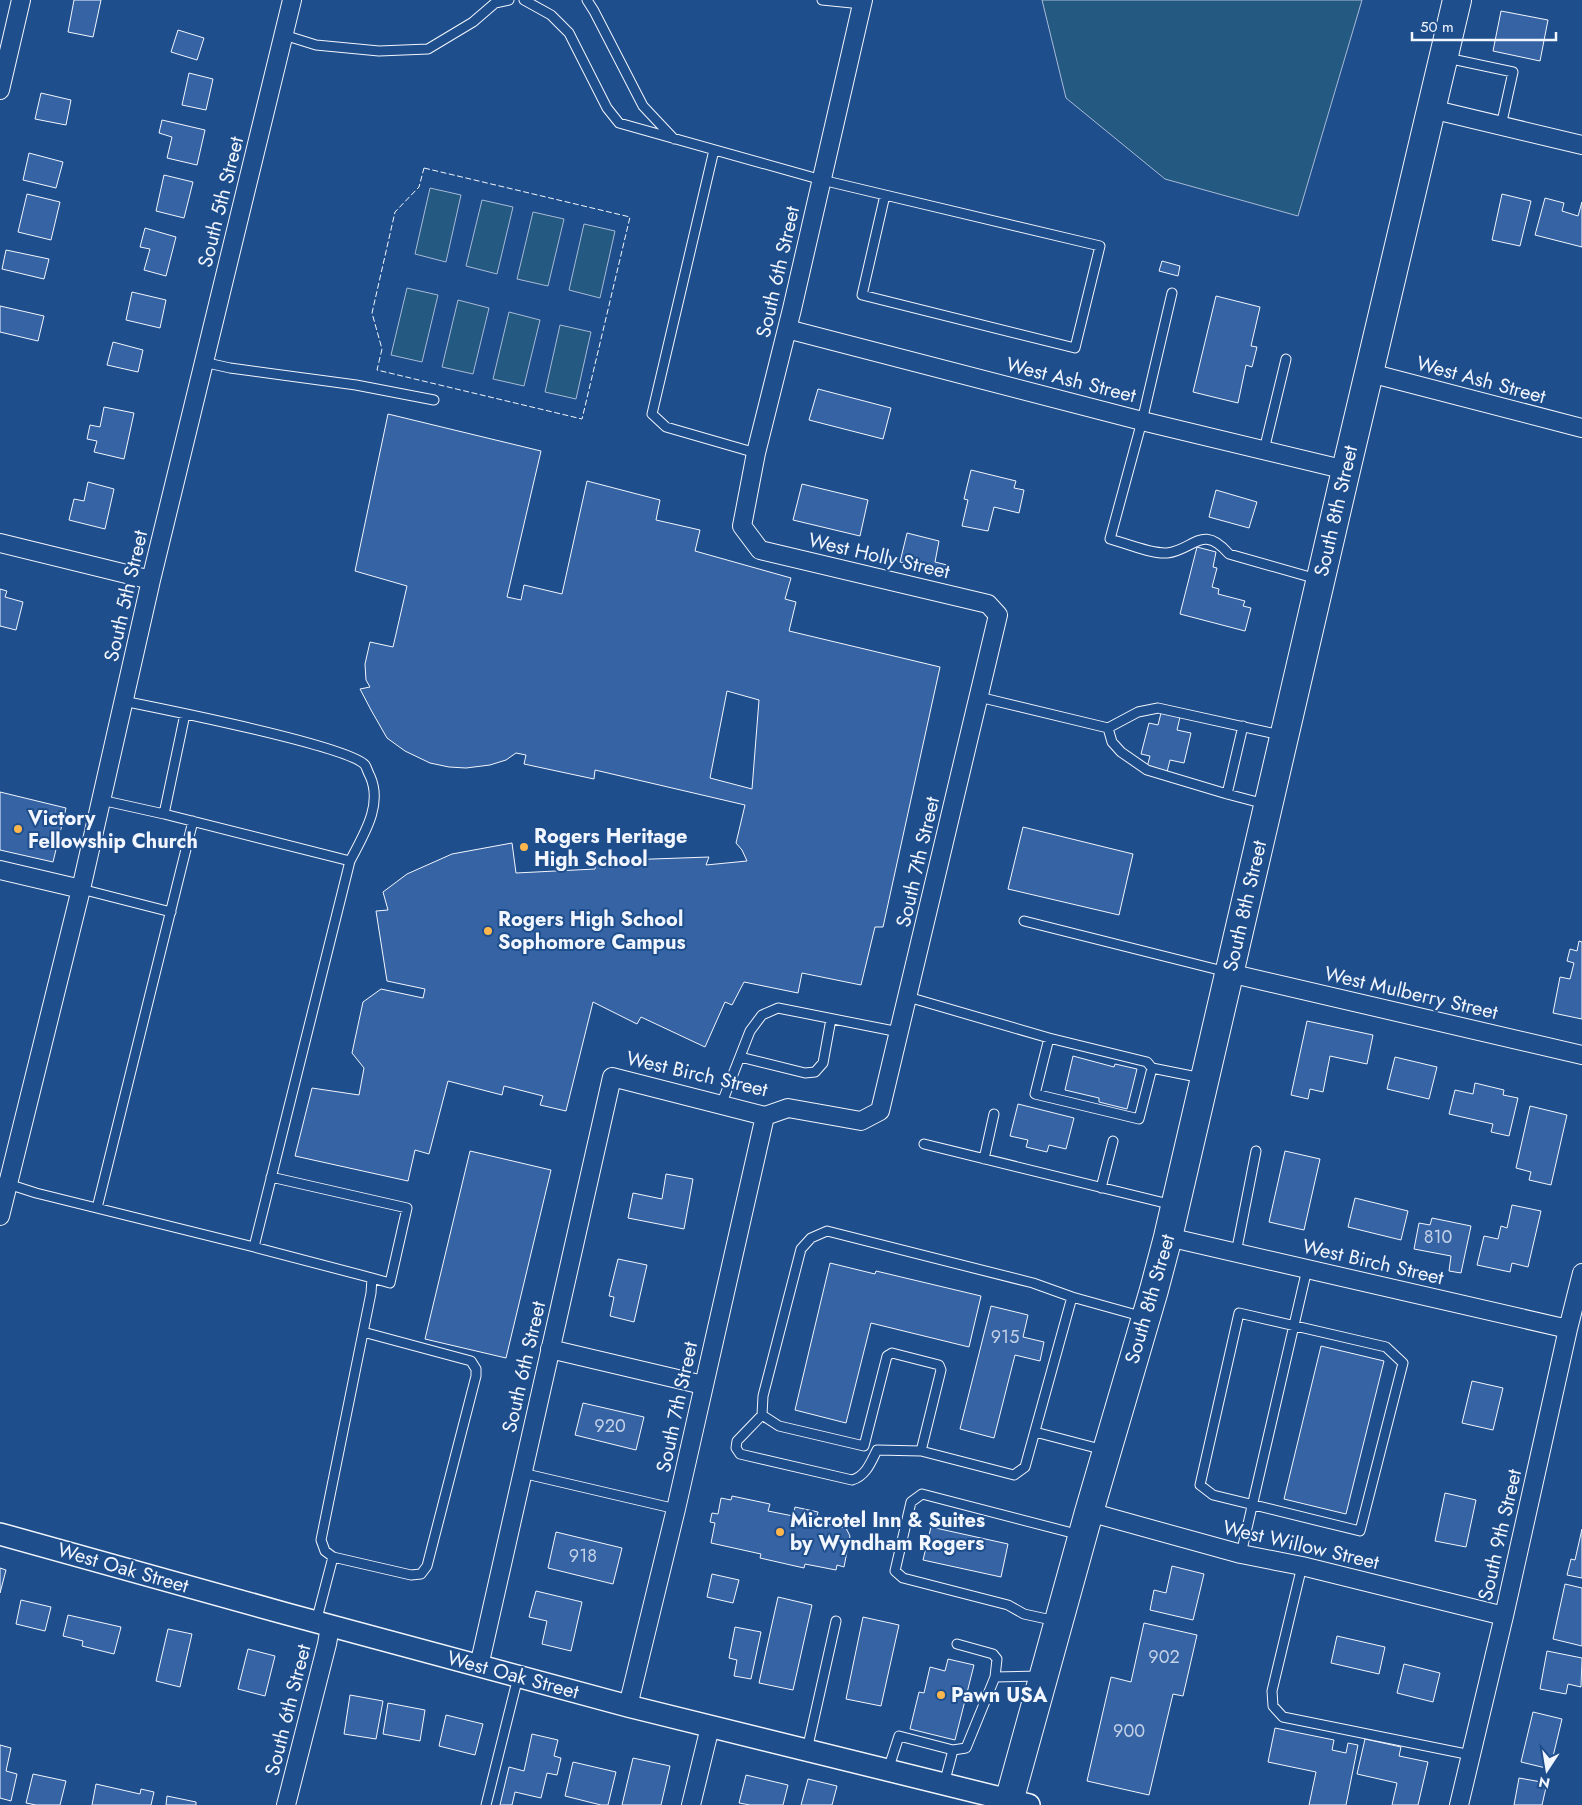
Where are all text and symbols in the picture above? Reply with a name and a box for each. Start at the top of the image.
scale bar [1412,10,1556,42]
text: 50 m [1420,16,1454,38]
street label: South 5th Street [191,133,251,271]
street label: South 6th Street [749,203,807,341]
street label: West Ash Street [1413,349,1549,411]
street label: West Ash Street [1003,350,1139,410]
street label: South 8th Street [1307,442,1365,579]
street label: West Holly Street [805,526,953,586]
street label: South 5th Street [97,527,155,665]
street label: South 7th Street [889,794,947,930]
place label: Victory Fellowship Church [27,804,198,856]
place label: Rogers Heritage High School [534,822,687,874]
marker: Victory Fellowship Church [12,823,24,835]
street label: South 8th Street [1216,837,1274,974]
marker: Rogers Heritage High School [518,841,530,853]
place label: Rogers High School Sophomore Campus [498,905,686,957]
marker: Rogers High School Sophomore Campus [482,925,494,937]
street label: West Mulberry Street [1321,959,1501,1027]
street label: West Birch Street [624,1044,771,1104]
house number: 810 [1424,1224,1453,1250]
street label: South 8th Street [1118,1231,1182,1367]
street label: West Birch Street [1300,1232,1447,1292]
street label: South 6th Street [495,1298,553,1436]
house number: 915 [991,1324,1019,1350]
street label: South 7th Street [649,1339,705,1475]
house number: 920 [594,1413,626,1439]
street label: South 9th Street [1471,1466,1529,1604]
place label: Microtel Inn & Suites by Wyndham Rogers [790,1506,985,1558]
street label: West Willow Street [1220,1513,1382,1577]
marker: Microtel Inn & Suites by Wyndham Rogers [774,1526,786,1538]
street label: West Oak Street [54,1535,192,1601]
house number: 918 [569,1543,597,1569]
street label: South 6th Street [258,1641,318,1779]
street label: West Oak Street [444,1643,582,1707]
house number: 902 [1148,1644,1180,1670]
place label: Pawn USA [951,1681,1048,1710]
marker: Pawn USA [935,1689,947,1701]
house number: 900 [1113,1718,1145,1744]
north arrow [1522,1745,1572,1795]
text: N [1537,1772,1552,1794]

